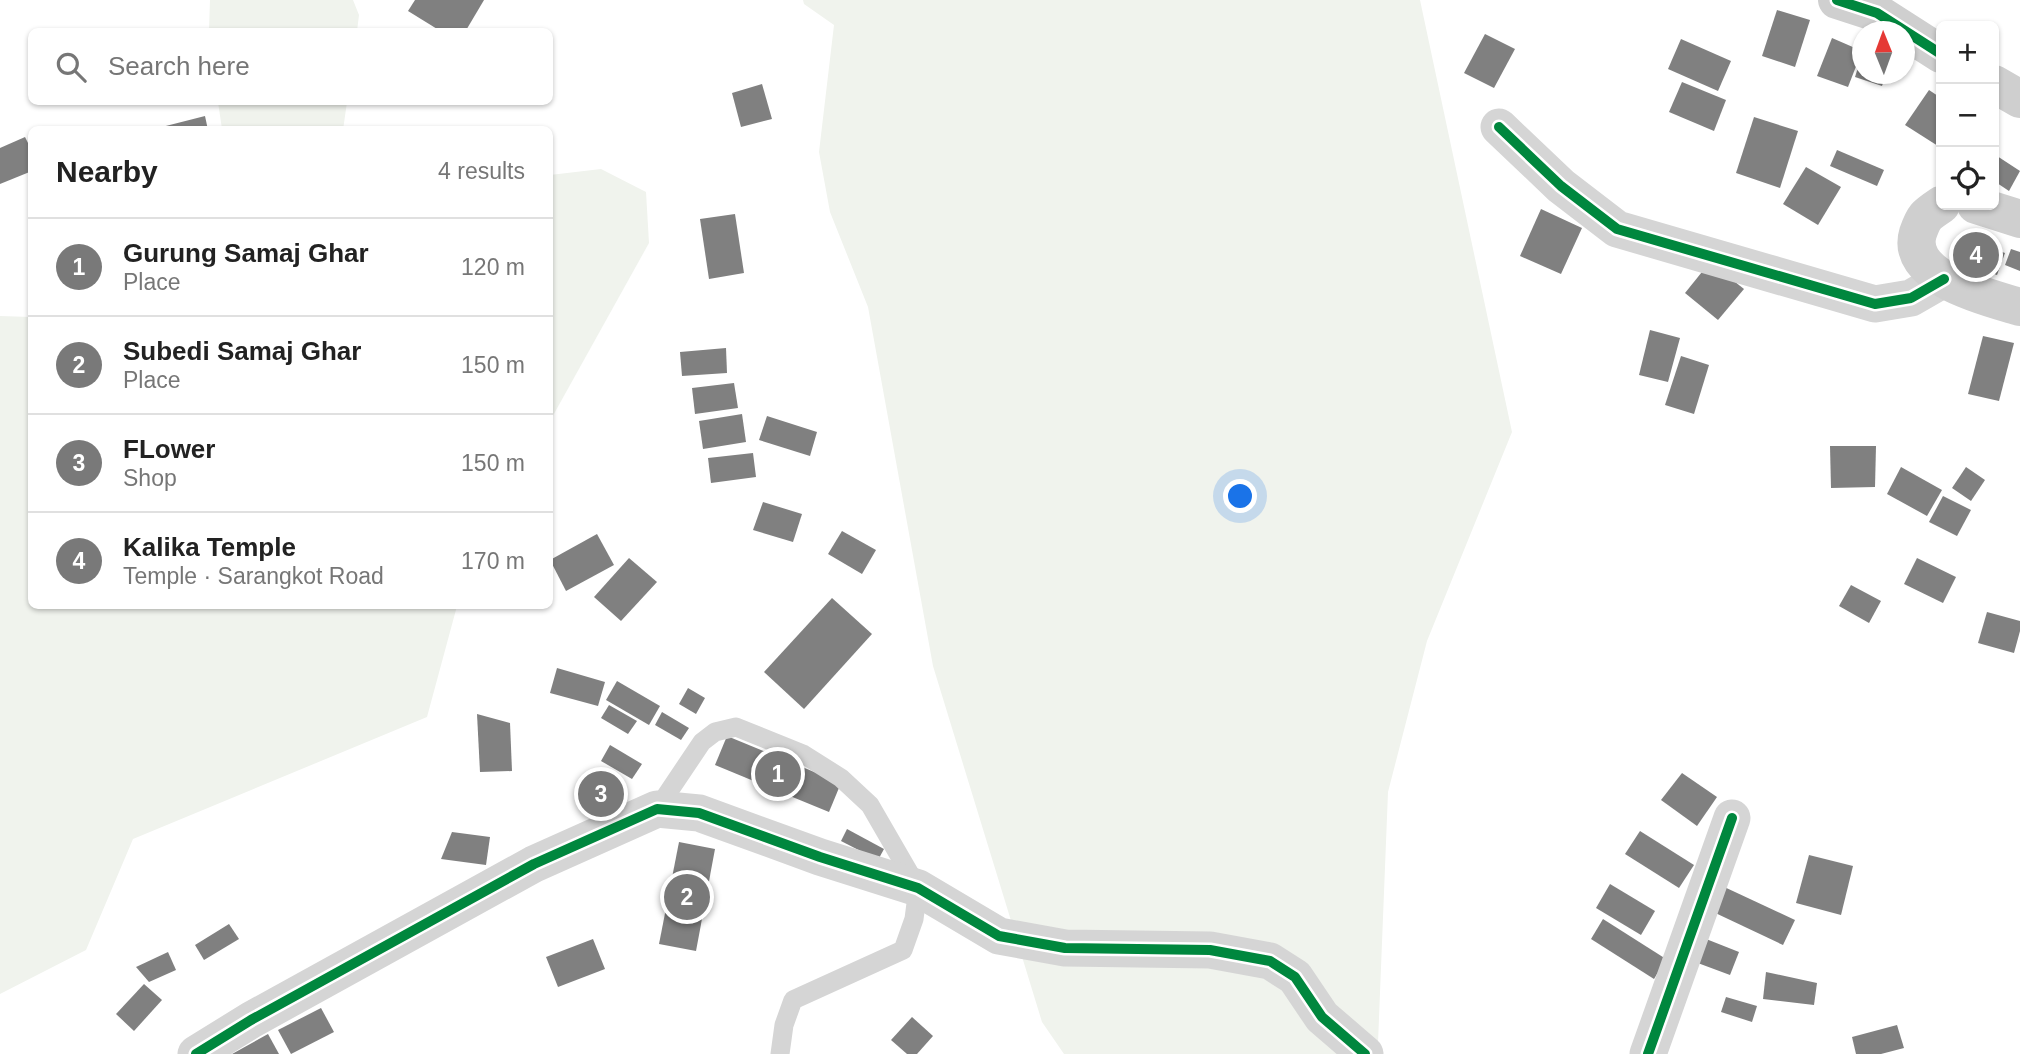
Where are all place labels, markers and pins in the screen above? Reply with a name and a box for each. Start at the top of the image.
pin: 4 [1953,229,1999,281]
pin: 1 [755,748,801,800]
pin: 3 [578,768,624,820]
pin: 2 [664,871,710,923]

